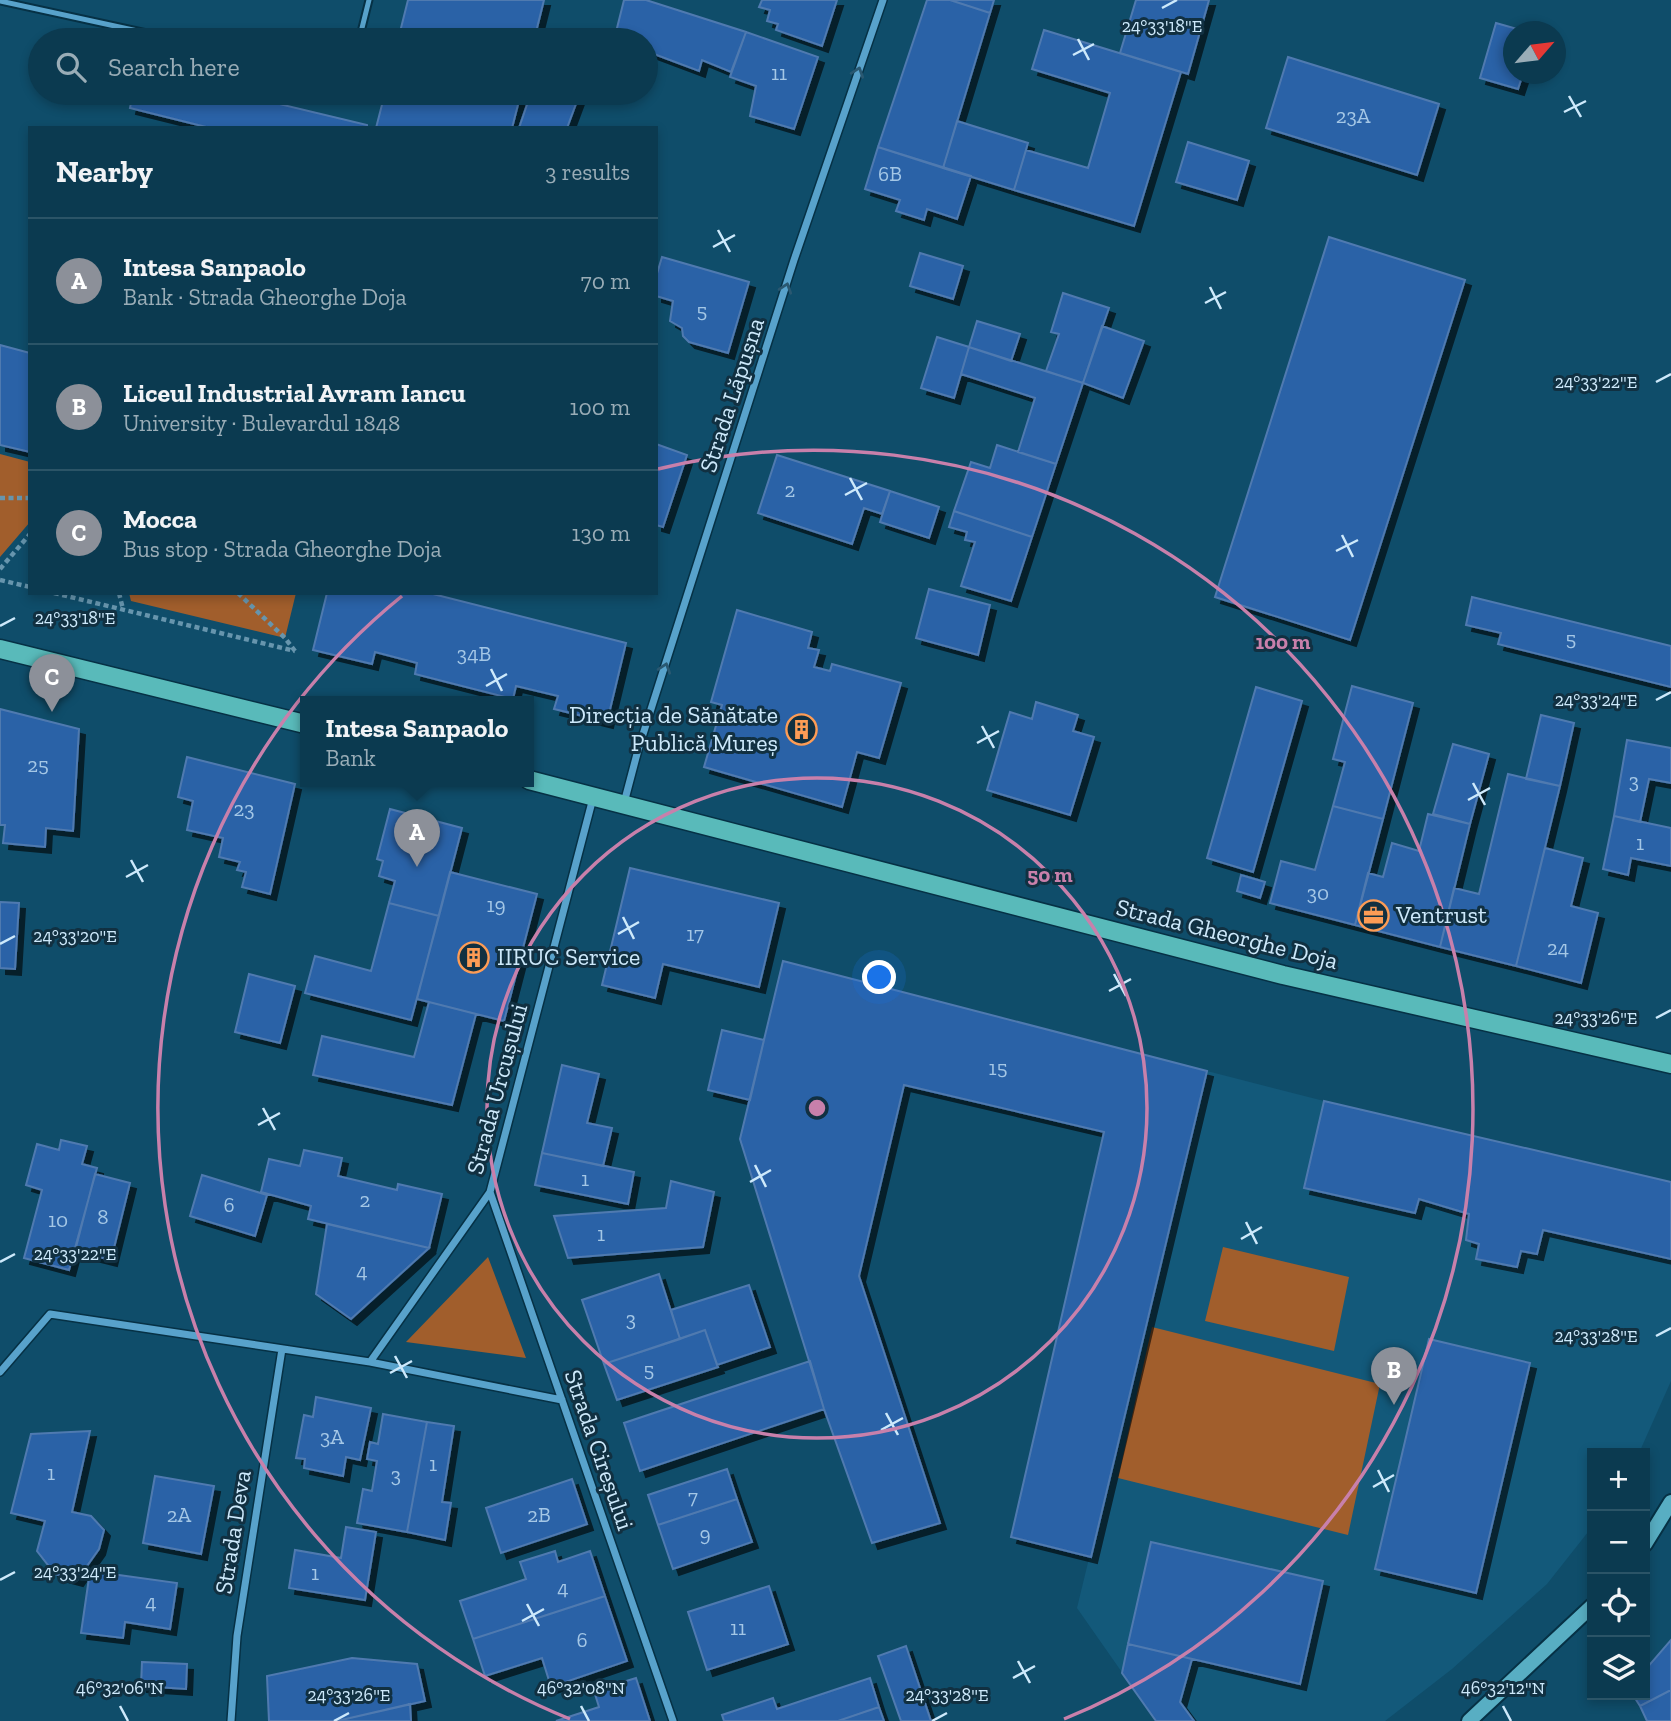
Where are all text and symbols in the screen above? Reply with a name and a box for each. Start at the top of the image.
text: 24°33'18"E [1122,15,1202,37]
north arrow [1503,21,1566,84]
search box [28,28,658,105]
icon: search [52,48,90,86]
text: Search here [108,51,240,83]
house number: 11 [771,60,787,85]
one-way arrow [850,66,865,78]
house number: 23A [1336,103,1371,128]
text: Nearby [56,154,153,190]
text: 3 results [545,158,630,186]
house number: 6B [878,161,902,186]
text: Intesa Sanpaolo [123,251,306,283]
text: A [71,267,87,295]
text: 70 m [581,267,630,295]
one-way arrow [777,282,792,294]
text: Bank · Strada Gheorghe Doja [123,283,407,311]
house number: 5 [697,298,707,323]
street label: Strada Lăpușna [693,314,770,476]
text: 24°33'22"E [1555,371,1637,393]
text: Liceul Industrial Avram Iancu [123,377,466,409]
text: B [72,393,86,421]
text: 100 m [570,393,630,421]
text: University · Bulevardul 1848 [123,409,400,437]
house number: 2 [785,477,795,502]
text: Mocca [123,503,197,535]
text: C [72,519,86,547]
text: 130 m [572,519,630,547]
text: Bus stop · Strada Gheorghe Doja [123,535,442,563]
text: 24°33'18"E [35,607,115,629]
house number: 5 [1566,626,1576,651]
text: 100 m [1256,629,1311,654]
house number: 34B [457,641,491,666]
pin: C [29,654,75,712]
one-way arrow [656,662,671,674]
text: 24°33'24"E [1555,689,1637,711]
popup [300,696,534,787]
place label: Direcția de Sănătate Publică Mureș [569,700,778,757]
text: Intesa Sanpaolo [326,712,508,744]
building icon: Direcția de Sănătate Publică Mureș [784,712,818,746]
text: Bank [326,744,376,772]
house number: 25 [27,752,49,777]
house number: 3 [1629,768,1639,793]
house number: 23 [233,796,255,821]
pin: A [394,809,440,867]
house number: 1 [1636,830,1644,855]
text: 50 m [1027,862,1073,887]
house number: 30 [1307,880,1329,905]
house number: 19 [486,892,506,917]
street label: Strada Gheorghe Doja [1113,892,1341,975]
office icon: Ventrust [1356,898,1390,932]
place label: Ventrust [1395,900,1487,929]
house number: 17 [686,921,704,946]
text: 24°33'20"E [33,925,117,947]
house number: 24 [1547,935,1569,960]
building icon: IIRUC Service [457,940,491,974]
place label: IIRUC Service [497,942,640,971]
your location [862,960,896,994]
street label: Strada Urcușului [460,1000,533,1177]
text: 24°33'26"E [1555,1007,1637,1029]
house number: 15 [989,1055,1007,1080]
centre of rings [805,1096,829,1120]
house number: 1 [581,1166,589,1191]
house number: 2 [360,1187,370,1212]
house number: 6 [223,1192,235,1217]
house number: 8 [97,1204,109,1229]
house number: 10 [48,1207,68,1232]
house number: 1 [597,1221,605,1246]
text: 24°33'22"E [34,1243,116,1265]
house number: 4 [356,1258,368,1283]
house number: 3 [626,1306,636,1331]
text: 24°33'28"E [1555,1325,1637,1347]
pin: B [1371,1347,1417,1405]
house number: 5 [644,1357,654,1382]
street label: Strada Cireșului [558,1366,641,1534]
house number: 3A [320,1424,344,1449]
map controls [1587,1448,1650,1700]
button: + [1587,1448,1650,1511]
house number: 1 [429,1451,437,1476]
house number: 1 [47,1460,55,1485]
house number: 3 [391,1462,401,1487]
street label: Strada Deva [208,1467,257,1596]
house number: 7 [688,1484,698,1509]
house number: 2A [167,1502,192,1527]
house number: 2B [527,1502,551,1527]
button: − [1587,1511,1650,1574]
house number: 9 [699,1521,711,1546]
house number: 1 [311,1560,319,1585]
text: 24°33'24"E [34,1561,116,1583]
button: locate [1587,1574,1650,1637]
house number: 4 [557,1575,569,1600]
house number: 4 [145,1589,157,1614]
house number: 11 [730,1615,746,1640]
house number: 6 [576,1627,588,1652]
button: layers [1587,1637,1650,1700]
text: 46°32'06"N [76,1677,164,1699]
text: 46°32'08"N [537,1677,625,1699]
text: 46°32'12"N [1461,1677,1545,1699]
text: 24°33'26"E [308,1684,390,1706]
text: 24°33'28"E [906,1684,988,1706]

